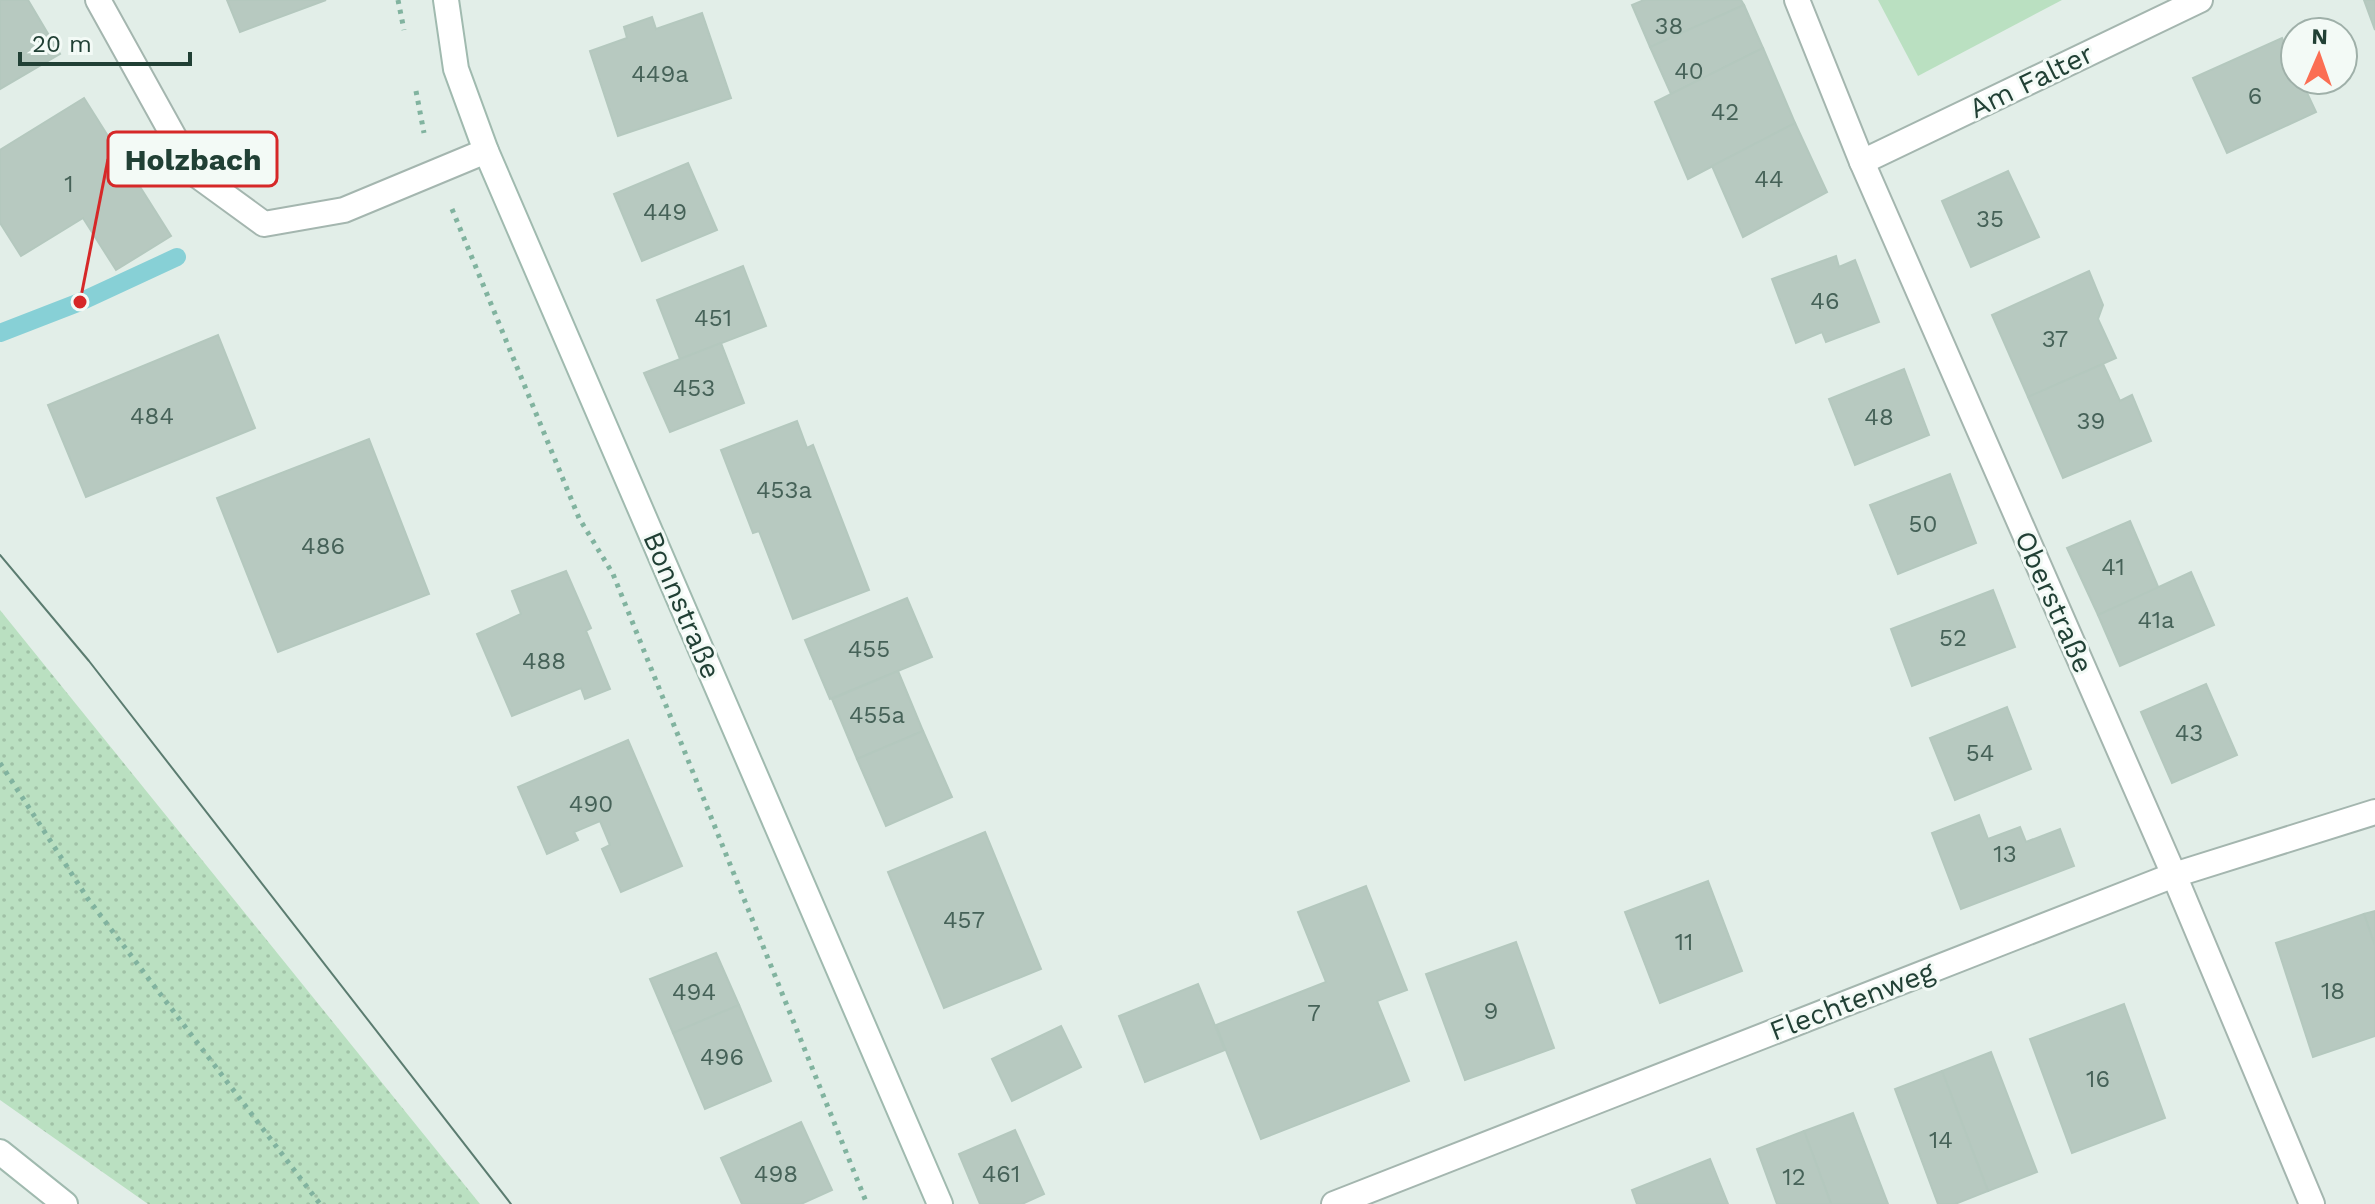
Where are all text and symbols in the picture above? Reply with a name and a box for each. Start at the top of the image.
house number: 38 [1655,12,1683,40]
scale bar [20,16,190,66]
north arrow [2279,16,2359,96]
text: N [2311,24,2328,49]
text: 20 m [32,30,92,58]
street label: Am Falter [1964,37,2098,125]
house number: 40 [1674,57,1704,85]
house number: 449a [631,60,689,88]
house number: 6 [2248,82,2262,110]
house number: 42 [1711,98,1739,126]
callout: Holzbach [108,132,277,186]
text: Holzbach [124,142,262,177]
house number: 44 [1754,165,1784,193]
house number: 1 [64,170,74,198]
house number: 449 [643,198,687,226]
house number: 35 [1976,205,2004,233]
house number: 46 [1810,287,1840,315]
house number: 451 [694,304,732,332]
house number: 37 [2042,325,2068,353]
house number: 453 [673,374,715,402]
house number: 484 [130,402,174,430]
house number: 48 [1864,403,1894,431]
house number: 39 [2077,407,2105,435]
house number: 453a [756,476,812,504]
house number: 50 [1909,510,1937,538]
street label: Bonnstraße [636,526,728,684]
street label: Oberstraße [2008,526,2100,678]
house number: 486 [301,532,345,560]
house number: 41 [2101,553,2125,581]
house number: 41a [2137,606,2175,634]
house number: 52 [1939,624,1967,652]
house number: 455 [848,635,890,663]
house number: 488 [522,647,566,675]
house number: 455a [849,701,905,729]
house number: 43 [2175,719,2203,747]
house number: 54 [1966,739,1994,767]
house number: 490 [569,790,613,818]
house number: 13 [1993,840,2017,868]
house number: 457 [943,906,985,934]
house number: 11 [1675,928,1693,956]
street label: Flechtenweg [1765,954,1939,1048]
house number: 18 [2321,977,2345,1005]
house number: 494 [672,978,716,1006]
house number: 9 [1484,997,1498,1025]
house number: 7 [1307,999,1321,1027]
house number: 496 [700,1043,744,1071]
house number: 16 [2086,1065,2110,1093]
house number: 14 [1929,1126,1953,1154]
house number: 498 [754,1160,798,1188]
house number: 461 [982,1160,1020,1188]
house number: 12 [1782,1163,1806,1191]

